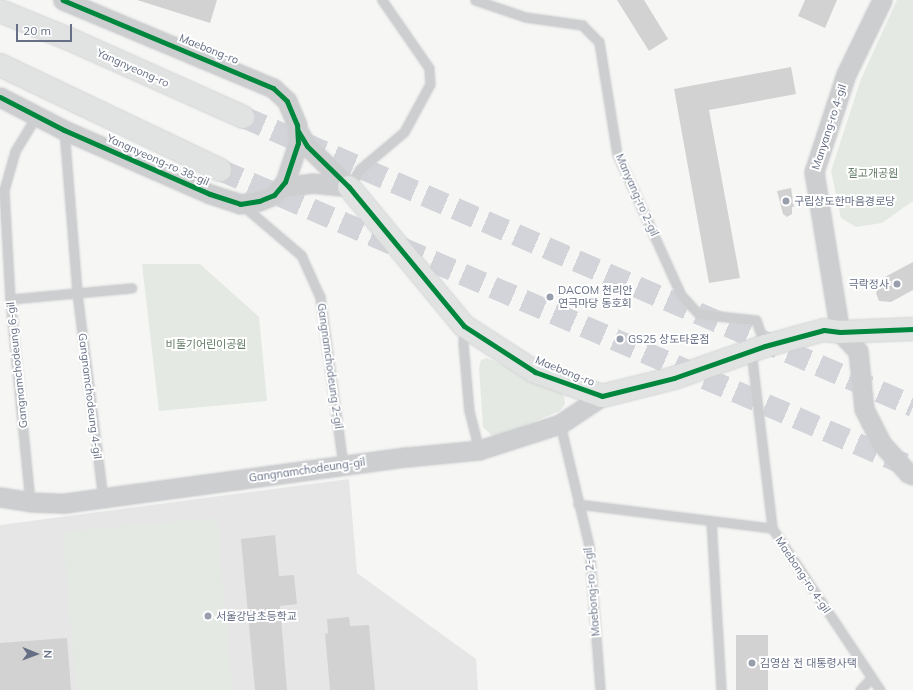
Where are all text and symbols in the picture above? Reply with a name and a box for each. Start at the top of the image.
scale bar [18,16,74,42]
text: 20 m [23,23,51,38]
street label: Maebong-ro [177,31,241,67]
street label: Yangnyeong-ro [95,46,171,90]
street label: Manyang-ro 4-gil [809,83,849,171]
street label: Yangnyeong-ro 38-gil [105,131,211,189]
street label: Manyang-ro 2-gil [613,152,661,238]
park label: 절고개공원 [848,166,898,180]
place label: 구립상도한마음경로당 [794,194,895,208]
marker: 구립상도한마음경로당 [781,196,791,206]
place label: 극락정사 [849,277,889,291]
marker: 극락정사 [892,279,902,289]
place label: DACOM 천리안 연극마당 동호회 [558,284,632,310]
marker: DACOM 천리안 연극마당 동호회 [545,292,555,302]
street label: Gangnamchodeung 6-gil [4,301,30,429]
street label: Gangnamchodeung 2-gil [315,302,345,430]
street label: Gangnamchodeung 4-gil [76,332,104,460]
place label: GS25 상도타운점 [628,332,710,346]
marker: GS25 상도타운점 [615,334,625,344]
park label: 비둘기어린이공원 [166,337,246,351]
street label: Maebong-ro [533,353,597,389]
street label: Gangnamchodeung-gil [248,455,366,485]
street label: Maebong-ro 4-gil [773,534,833,616]
street label: Maebong-ro 2-gil [582,547,602,637]
place label: 서울강남초등학교 [216,609,297,623]
marker: 서울강남초등학교 [203,611,213,621]
north arrow [16,634,56,674]
text: N [41,650,55,658]
place label: 김영삼 전 대통령사택 [760,656,857,670]
marker: 김영삼 전 대통령사택 [747,658,757,668]

